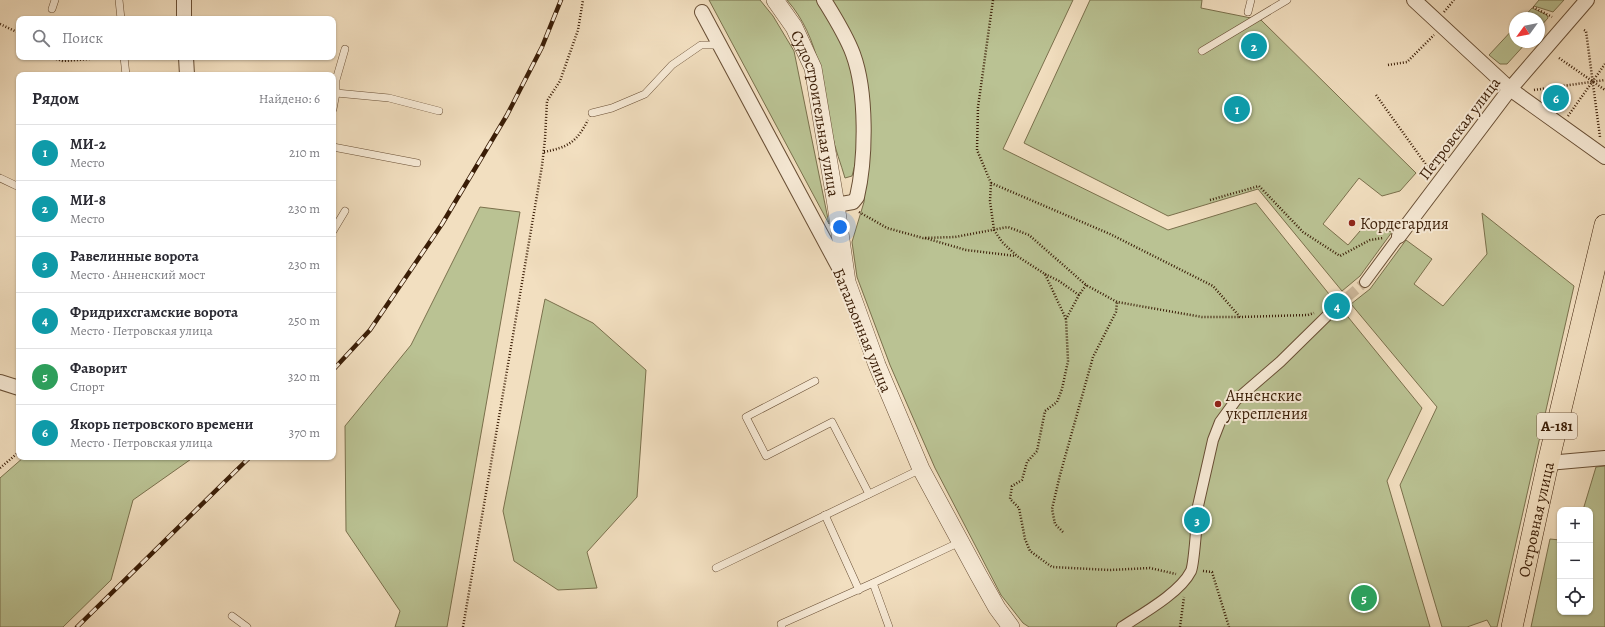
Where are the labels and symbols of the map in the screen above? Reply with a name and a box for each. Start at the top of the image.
north arrow [1509,12,1545,48]
street label: Судостроительная улица [785,27,845,199]
pin: 2 [1241,31,1267,61]
street label: Петровская улица [1414,72,1506,185]
pin: 6 [1543,83,1569,113]
pin: 1 [1224,94,1250,124]
place label: Кордегардия [1360,213,1449,235]
your location [830,217,850,237]
marker: Кордегардия [1347,218,1357,228]
street label: Батальонная улица [827,265,897,396]
pin: 4 [1324,291,1350,321]
place label: Анненские укрепления [1225,385,1308,425]
marker: Анненские укрепления [1213,399,1223,409]
road number: А-181 [1537,413,1577,439]
street label: Островная улица [1513,459,1560,580]
pin: 3 [1184,505,1210,535]
pin: 5 [1351,583,1377,613]

